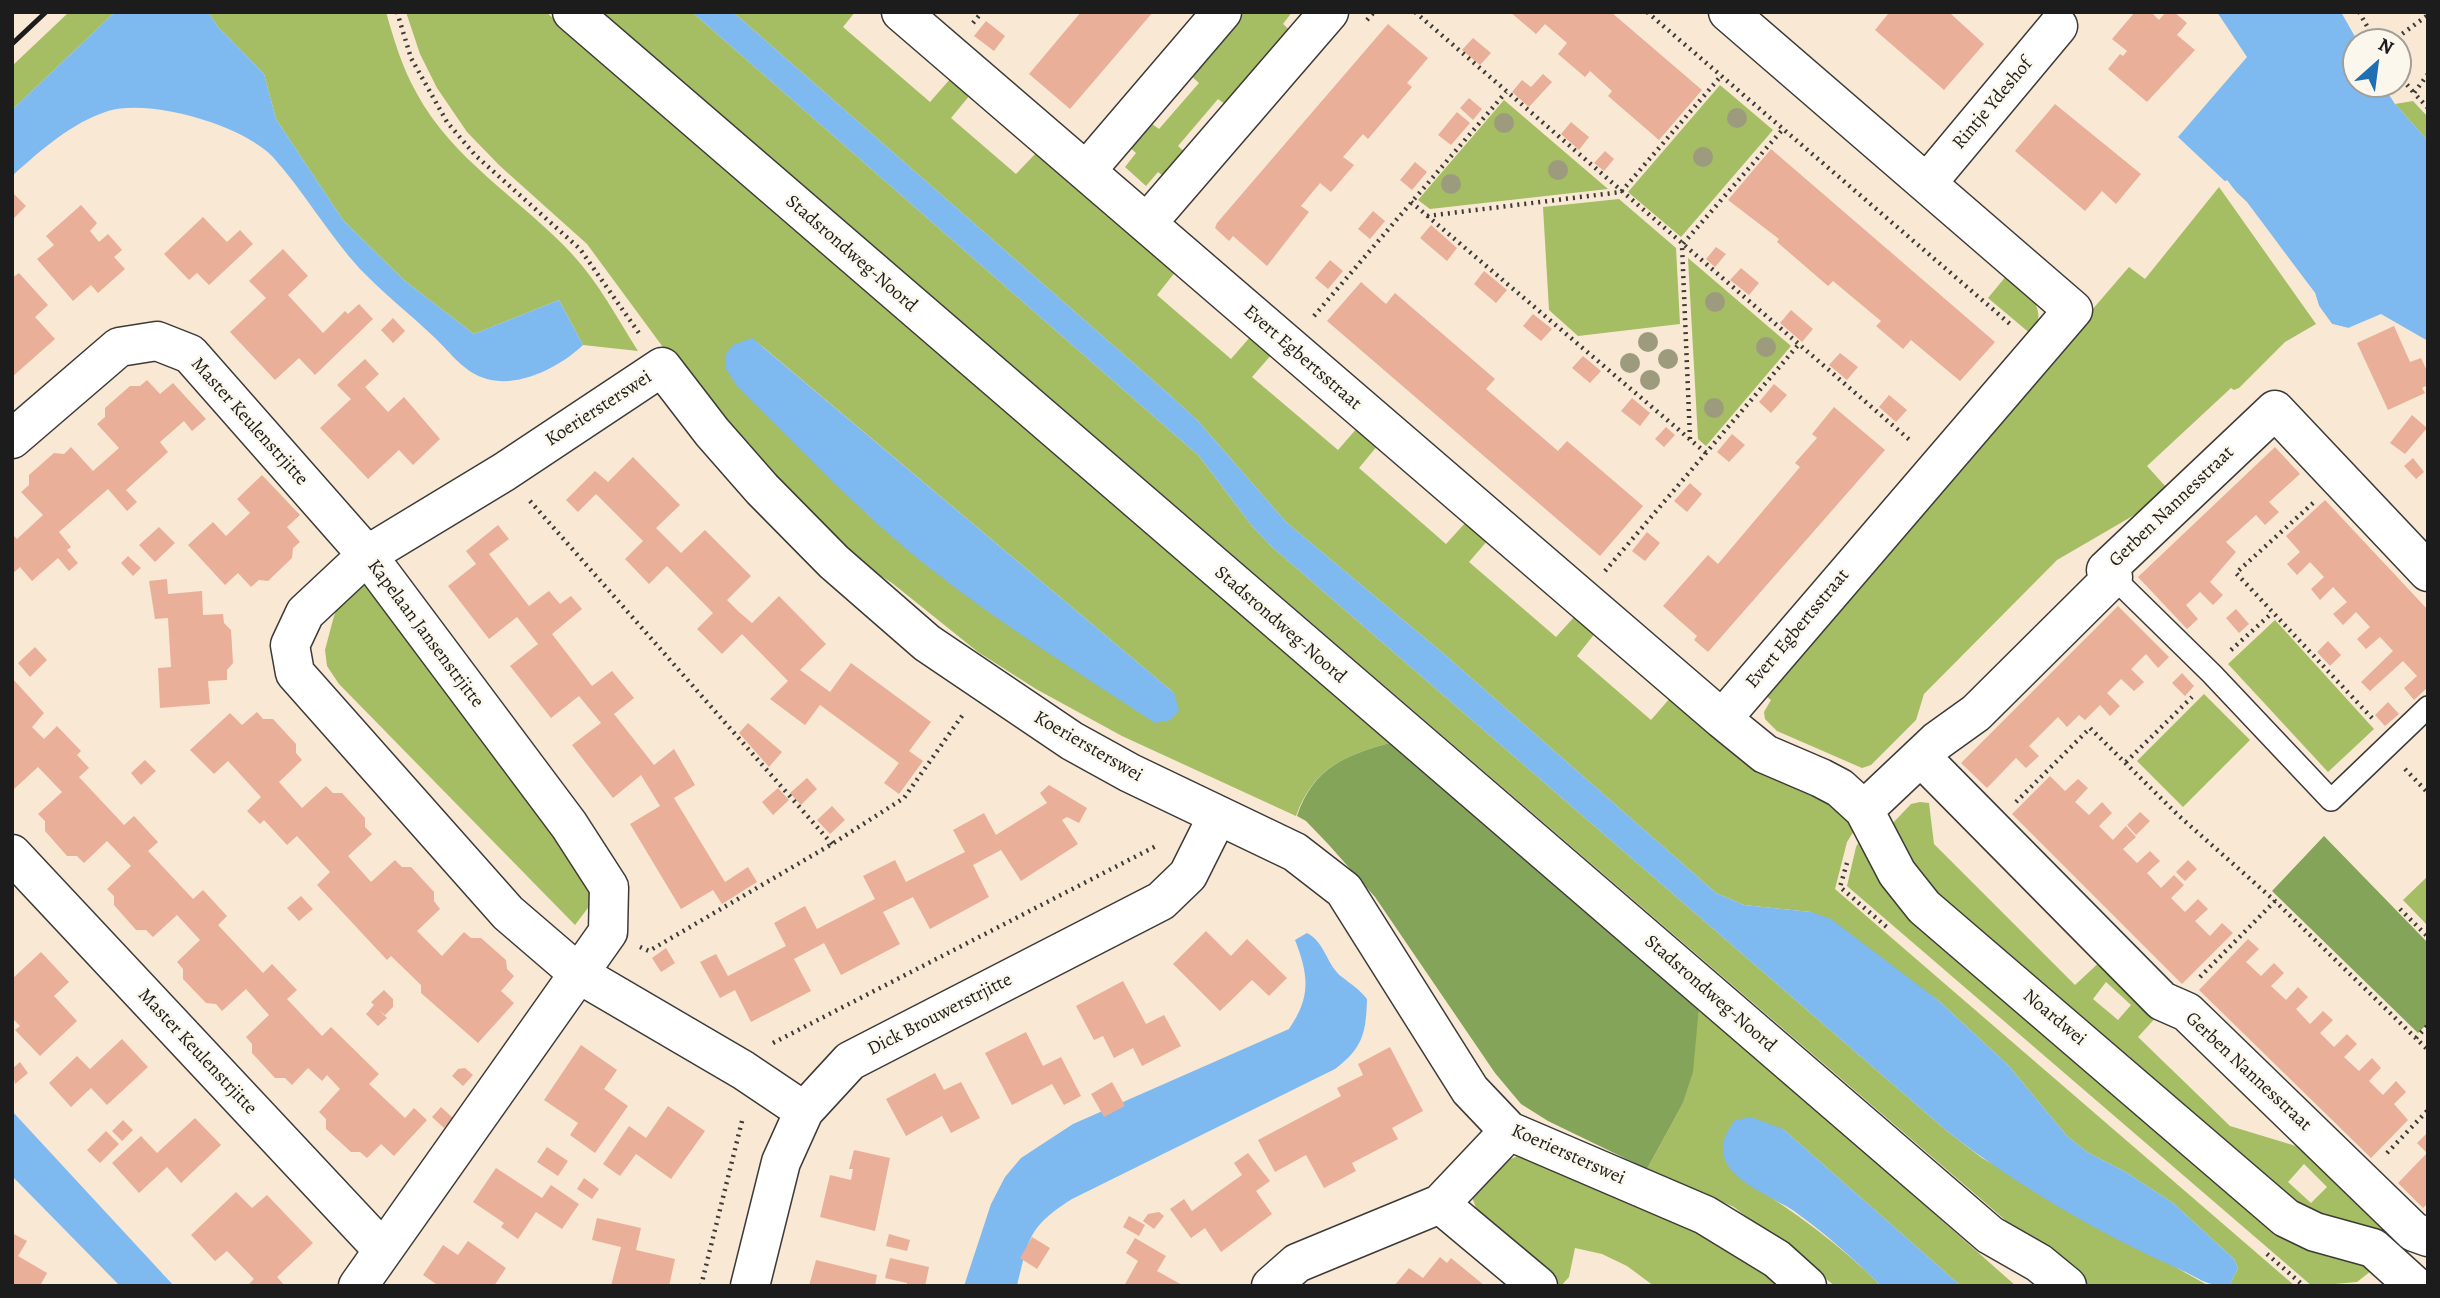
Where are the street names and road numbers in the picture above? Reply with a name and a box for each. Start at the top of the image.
street label: Rintje Ydeshof [1948,54,2038,154]
street label: Stadsrondweg-Noord [780,191,922,317]
street label: Evert Egbertsstraat [1238,301,1366,415]
street label: Master Keulenstrjitte [186,353,312,491]
street label: Koeriersterswei [542,366,656,452]
street label: Gerben Nannesstraat [2105,442,2239,572]
street label: Kapelaan Jansenstrjitte [362,555,488,713]
street label: Stadsrondweg-Noord [1209,562,1351,688]
street label: Evert Egbertsstraat [1741,565,1855,693]
street label: Koeriersterswei [1029,707,1147,787]
street label: Stadsrondweg-Noord [1639,931,1781,1057]
street label: Dick Brouwerstrjitte [864,969,1016,1061]
street label: Master Keulenstrjitte [133,984,261,1120]
street label: Noardwei [2018,985,2090,1051]
street label: Gerben Nannesstraat [2180,1008,2316,1136]
street label: Koeriersterswei [1508,1120,1628,1190]

